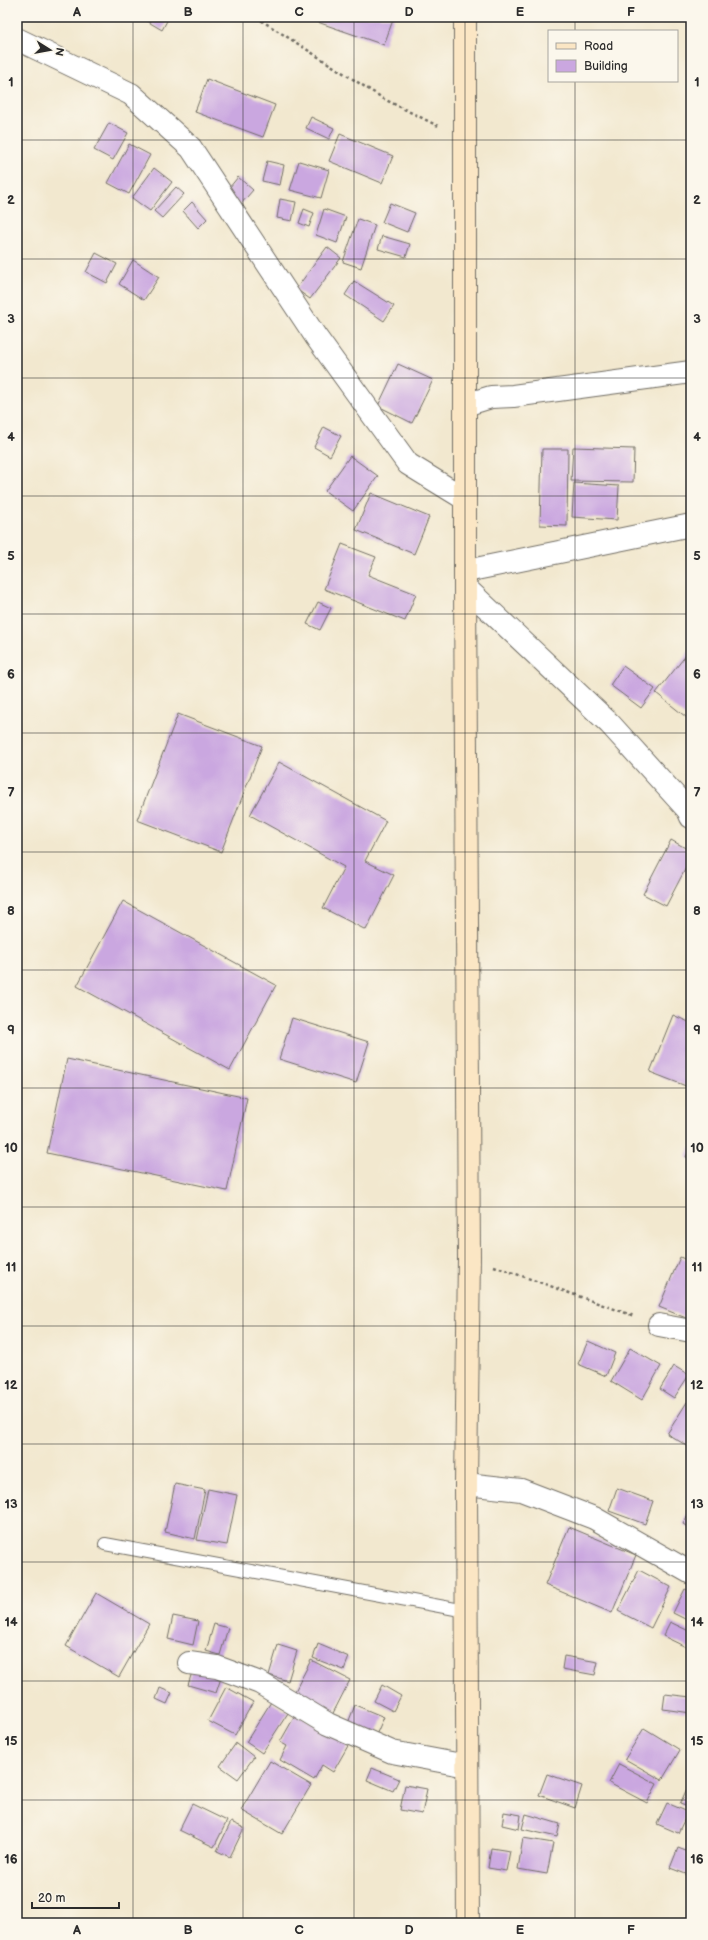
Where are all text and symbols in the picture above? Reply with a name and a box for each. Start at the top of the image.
text: A [72,4,81,20]
text: B [183,4,193,20]
text: C [294,4,304,20]
text: D [404,4,414,20]
text: E [516,4,525,20]
text: F [627,4,635,20]
north arrow [30,30,70,70]
legend [548,30,678,82]
text: Road [584,39,613,54]
text: N [52,47,66,57]
text: Building [584,59,628,74]
text: 1 [8,74,14,90]
text: 1 [694,74,700,90]
text: 2 [7,192,15,208]
text: 2 [693,192,701,208]
text: 3 [7,311,15,327]
text: 3 [693,311,701,327]
text: 4 [7,429,15,445]
text: 4 [693,429,701,445]
text: 5 [7,548,15,564]
text: 5 [693,548,701,564]
text: 6 [7,666,15,682]
text: 6 [693,666,701,682]
text: 7 [7,785,15,801]
text: 7 [693,785,701,801]
text: 8 [7,903,15,919]
text: 8 [693,903,701,919]
text: 9 [7,1022,15,1038]
text: 9 [693,1022,701,1038]
text: 10 [4,1140,18,1156]
text: 10 [690,1140,704,1156]
text: 11 [6,1259,16,1275]
text: 11 [692,1259,702,1275]
text: 12 [4,1377,18,1393]
text: 12 [690,1377,704,1393]
text: 13 [4,1496,18,1512]
text: 13 [690,1496,704,1512]
text: 14 [4,1614,18,1630]
text: 14 [690,1614,704,1630]
text: 15 [5,1733,18,1749]
text: 15 [691,1733,704,1749]
text: 16 [4,1851,18,1867]
text: 16 [690,1851,704,1867]
scale bar [32,1884,119,1910]
text: 20 m [38,1891,65,1906]
text: A [72,1922,81,1938]
text: B [183,1922,193,1938]
text: C [294,1922,304,1938]
text: D [404,1922,414,1938]
text: E [516,1922,525,1938]
text: F [627,1922,635,1938]

